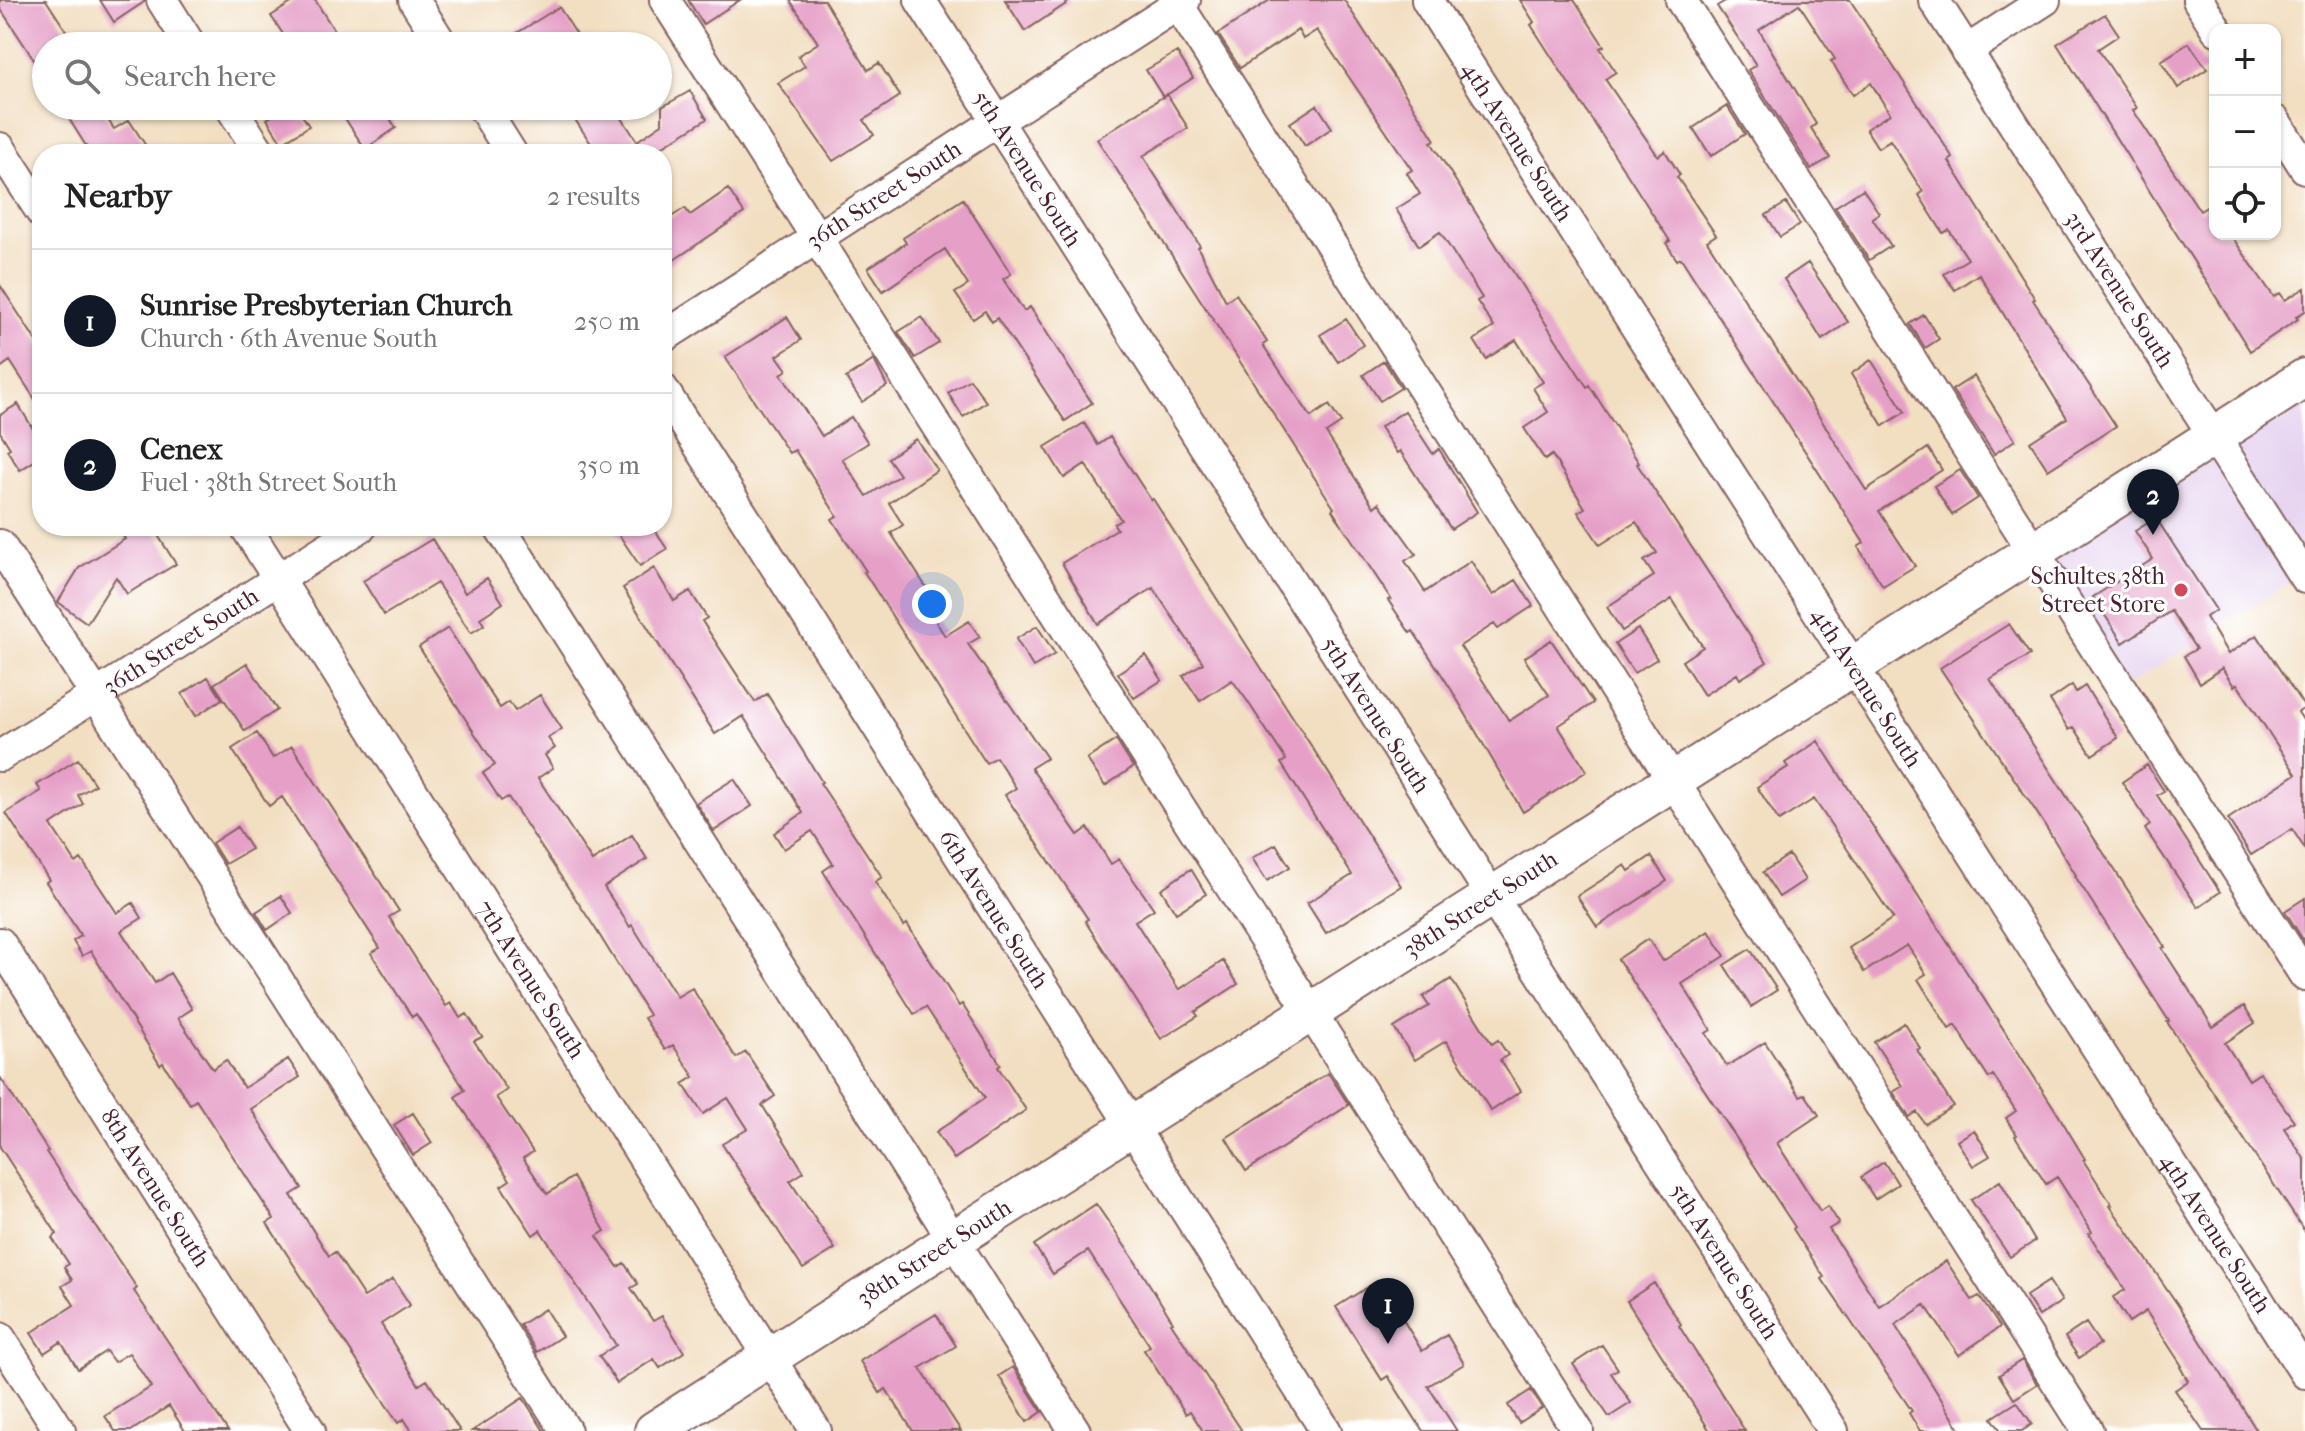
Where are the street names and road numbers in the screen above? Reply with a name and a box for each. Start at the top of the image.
street label: 4th Avenue South [1456,56,1579,227]
street label: 5th Avenue South [967,85,1088,253]
street label: 36th Street South [801,134,967,255]
street label: 3rd Avenue South [2059,206,2181,373]
street label: 36th Street South [98,581,264,701]
street label: 4th Avenue South [1805,602,1928,773]
street label: 5th Avenue South [1316,631,1437,799]
street label: 6th Avenue South [933,825,1055,994]
street label: 38th Street South [1398,844,1563,964]
street label: 7th Avenue South [471,895,592,1064]
street label: 8th Avenue South [95,1104,216,1272]
street label: 4th Avenue South [2154,1148,2277,1319]
street label: 5th Avenue South [1664,1178,1785,1345]
street label: 38th Street South [852,1193,1017,1312]

